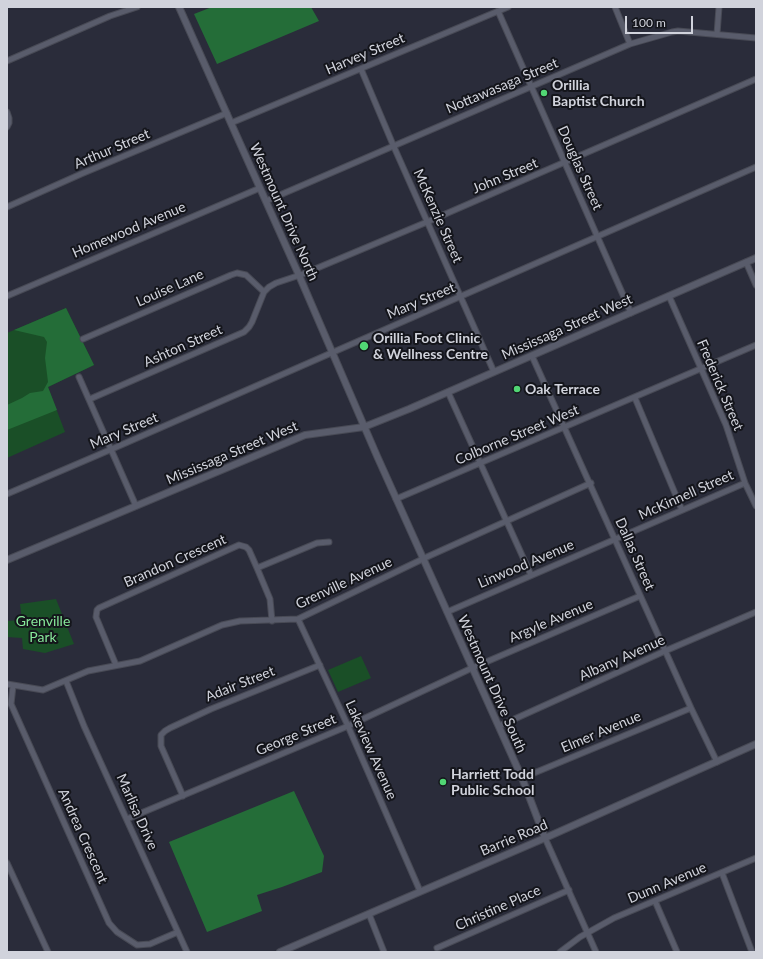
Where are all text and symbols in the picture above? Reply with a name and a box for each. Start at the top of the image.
scale bar [627,8,695,34]
text: 100 m [632,15,666,30]
street label: Harvey Street [323,30,407,78]
street label: Nottawasaga Street [443,55,561,117]
place label: Orillia Baptist Church [552,77,645,110]
marker: Orillia Baptist Church [539,88,549,98]
street label: Douglas Street [554,123,606,213]
street label: Arthur Street [72,125,152,173]
street label: Westmount Drive North [246,141,322,283]
street label: John Street [470,155,540,197]
street label: McKenzie Street [410,167,466,265]
street label: Homewood Avenue [70,198,188,262]
street label: Louise Lane [134,266,206,310]
street label: Mary Street [384,279,458,323]
street label: Mississaga Street West [499,291,635,363]
street label: Ashton Street [141,321,225,371]
place label: Orillia Foot Clinic & Wellness Centre [373,330,488,362]
street label: Frederick Street [693,337,747,433]
marker: Orillia Foot Clinic & Wellness Centre [358,340,370,352]
place label: Oak Terrace [525,381,600,397]
marker: Oak Terrace [512,384,522,394]
street label: Colborne Street West [453,401,581,469]
street label: Mary Street [87,409,161,453]
street label: Mississaga Street West [164,418,300,488]
street label: McKinnell Street [636,467,736,523]
street label: Dallas Street [612,515,658,593]
street label: Brandon Crescent [121,531,229,591]
street label: Linwood Avenue [475,536,577,592]
street label: Grenville Avenue [293,553,395,613]
street label: Argyle Avenue [507,596,595,646]
park label: Grenville Park [16,613,70,646]
street label: Westmount Drive South [454,613,530,755]
street label: Albany Avenue [576,632,668,684]
street label: Adair Street [203,663,277,705]
street label: Lakeview Avenue [342,698,400,802]
street label: Elmer Avenue [558,708,644,756]
street label: George Street [253,711,339,759]
place label: Harriett Todd Public School [451,766,535,798]
street label: Marlisa Drive [113,771,161,853]
marker: Harriett Todd Public School [438,777,448,787]
street label: Andrea Crescent [55,786,111,886]
street label: Barrie Road [478,816,550,860]
street label: Dunn Avenue [625,859,709,907]
street label: Christine Place [453,882,543,934]

